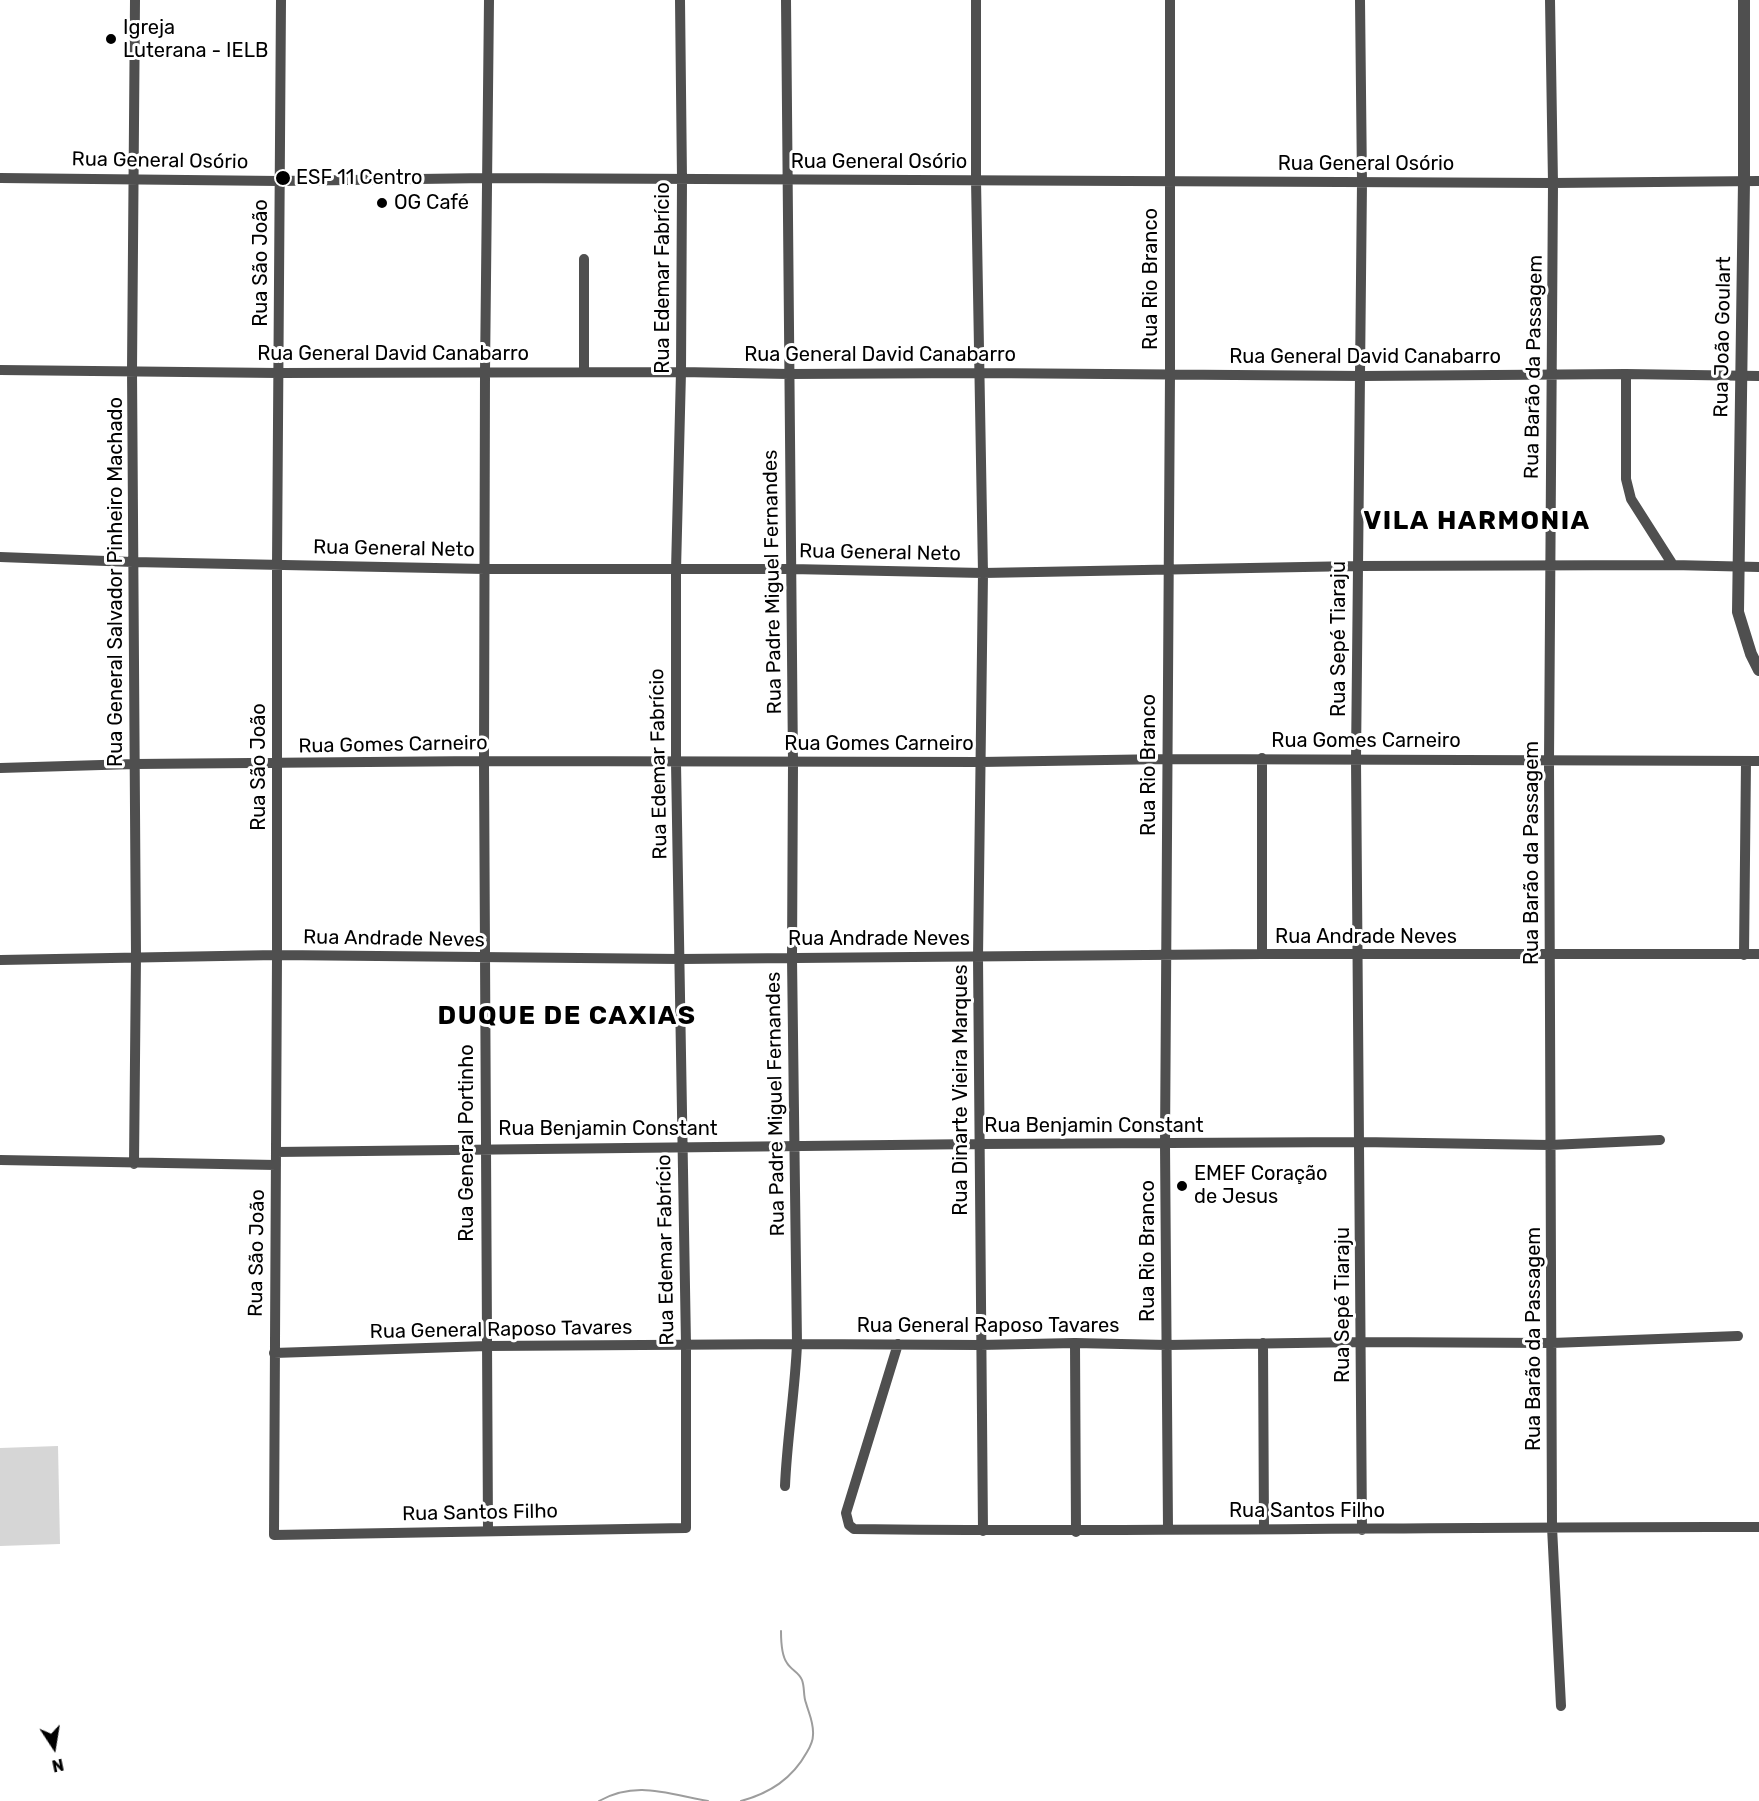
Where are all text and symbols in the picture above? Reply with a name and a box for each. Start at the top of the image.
place label: Igreja Luterana - IELB [123,16,268,63]
marker: Igreja Luterana - IELB [104,32,118,46]
street label: Rua General Osório [72,147,248,175]
street label: Rua General Osório [791,150,967,174]
street label: Rua General Osório [1278,152,1454,176]
place label: ESF 11 Centro [296,166,422,190]
marker: ESF 11 Centro [274,169,292,187]
street label: Rua Edemar Fabrício [651,182,675,374]
place label: OG Café [394,191,469,215]
marker: OG Café [375,196,389,210]
street label: Rua São João [249,199,273,327]
street label: Rua Rio Branco [1139,208,1163,350]
street label: Rua Barão da Passagem [1520,255,1548,479]
street label: Rua João Goulart [1710,256,1736,418]
street label: Rua General David Canabarro [257,342,529,366]
street label: Rua General David Canabarro [744,343,1016,367]
street label: Rua General David Canabarro [1229,345,1501,369]
street label: Rua General Salvador Pinheiro Machado [104,397,128,767]
street label: Rua Padre Miguel Fernandes [759,449,787,715]
district label: VILA HARMONIA [1363,505,1591,537]
street label: Rua General Neto [313,536,475,562]
street label: Rua General Neto [799,540,961,566]
street label: Rua Sepé Tiaraju [1327,561,1351,717]
street label: Rua Edemar Fabrício [645,668,673,860]
street label: Rua Rio Branco [1137,694,1161,836]
street label: Rua São João [247,703,271,831]
street label: Rua Gomes Carneiro [1271,729,1461,753]
street label: Rua Gomes Carneiro [298,731,488,759]
street label: Rua Gomes Carneiro [784,732,974,756]
street label: Rua Barão da Passagem [1520,741,1544,965]
street label: Rua Andrade Neves [303,925,485,953]
street label: Rua Andrade Neves [1275,925,1457,949]
street label: Rua Andrade Neves [788,927,970,951]
street label: Rua Dinarte Vieira Marques [949,964,973,1216]
street label: Rua Padre Miguel Fernandes [762,971,790,1237]
district label: DUQUE DE CAXIAS [438,1000,696,1032]
street label: Rua General Portinho [455,1044,479,1242]
street label: Rua Benjamin Constant [984,1114,1204,1138]
street label: Rua Benjamin Constant [498,1117,718,1141]
street label: Rua Edemar Fabrício [652,1154,680,1346]
place label: EMEF Coração de Jesus [1194,1162,1328,1209]
marker: EMEF Coração de Jesus [1175,1179,1189,1193]
street label: Rua Rio Branco [1136,1180,1160,1322]
street label: Rua São João [244,1189,270,1317]
street label: Rua Sepé Tiaraju [1331,1227,1355,1383]
street label: Rua Barão da Passagem [1522,1227,1546,1451]
street label: Rua General Raposo Tavares [857,1314,1119,1338]
street label: Rua General Raposo Tavares [369,1316,633,1344]
street label: Rua Santos Filho [1229,1499,1385,1523]
street label: Rua Santos Filho [402,1500,558,1526]
north arrow [24,1717,84,1777]
text: N [50,1755,65,1776]

